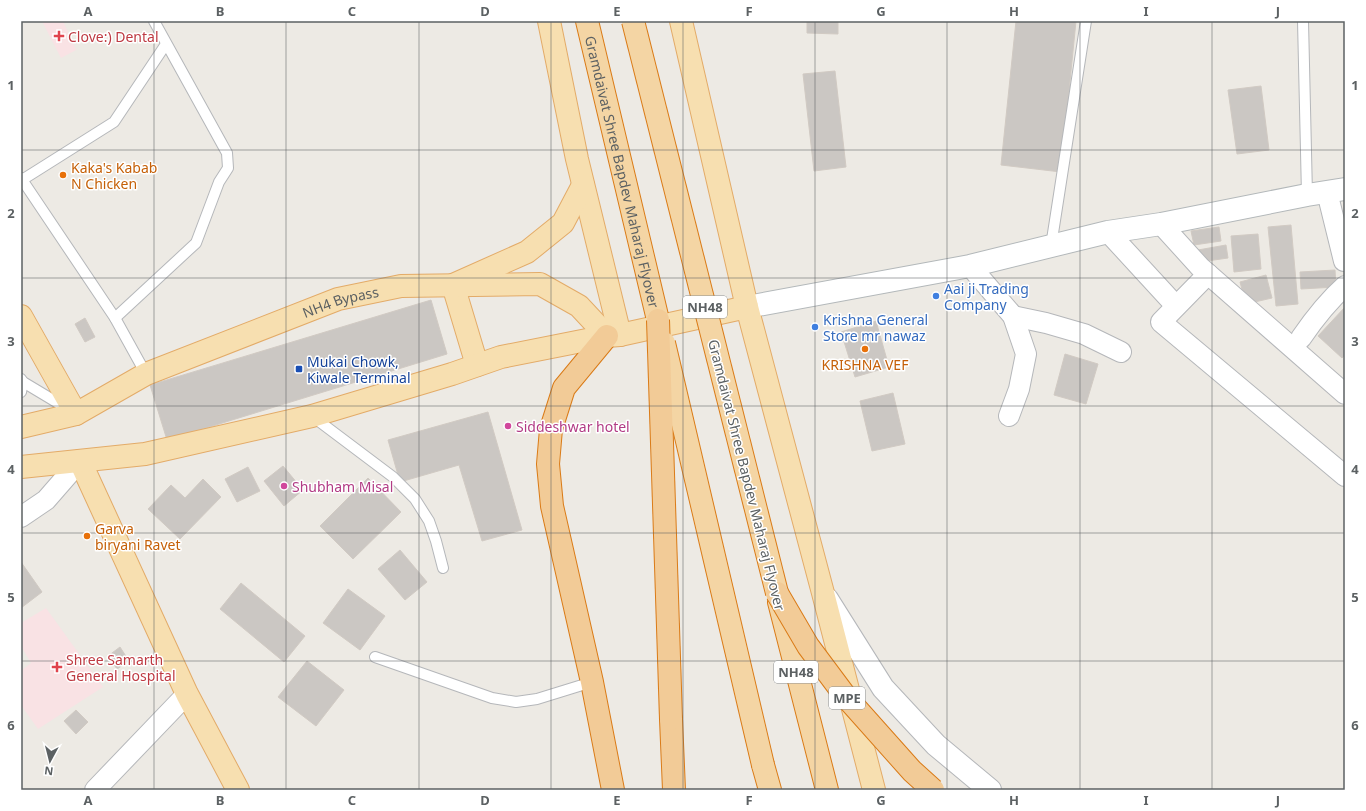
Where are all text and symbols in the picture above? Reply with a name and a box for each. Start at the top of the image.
text: A [84,2,93,20]
text: B [216,2,224,20]
text: C [348,2,356,20]
text: D [480,2,490,20]
text: E [613,2,621,20]
text: F [745,2,753,20]
text: G [876,2,886,20]
text: H [1009,2,1019,20]
text: I [1143,2,1149,20]
text: J [1275,2,1280,20]
place label: Clove:) Dental [68,27,159,46]
marker: Clove:) Dental [53,30,65,42]
street label: Gramdaivat Shree Bapdev Maharaj Flyover [581,34,664,310]
text: 1 [7,76,15,94]
text: 1 [1351,76,1359,94]
place label: Kaka's Kabab N Chicken [71,158,157,193]
marker: Kaka's Kabab N Chicken [58,170,68,180]
text: 2 [7,204,15,222]
text: 2 [1351,204,1359,222]
place label: Aai ji Trading Company [944,279,1029,314]
street label: NH4 Bypass [299,281,381,322]
marker: Aai ji Trading Company [931,291,941,301]
road number: NH48 [683,296,727,318]
place label: Krishna General Store mr nawaz [823,310,928,345]
marker: Krishna General Store mr nawaz [810,322,820,332]
text: 3 [7,332,15,350]
text: 3 [1351,332,1359,350]
street label: Gramdaivat Shree Bapdev Maharaj Flyover [704,337,790,613]
marker: KRISHNA VEF [860,344,870,354]
place label: Mukai Chowk, Kiwale Terminal [307,352,411,387]
place label: KRISHNA VEF [822,355,908,374]
marker: Mukai Chowk, Kiwale Terminal [294,364,304,374]
place label: Siddeshwar hotel [516,417,630,436]
marker: Siddeshwar hotel [503,421,513,431]
text: 4 [7,460,15,478]
text: 4 [1351,460,1359,478]
place label: Shubham Misal [292,477,393,496]
marker: Shubham Misal [279,481,289,491]
place label: Garva biryani Ravet [95,519,181,554]
marker: Garva biryani Ravet [82,531,92,541]
text: 5 [7,588,15,606]
text: 5 [1351,588,1359,606]
place label: Shree Samarth General Hospital [66,650,176,685]
marker: Shree Samarth General Hospital [51,661,63,673]
road number: NH48 [774,661,818,683]
road number: MPE [829,687,865,709]
text: 6 [7,716,15,734]
text: 6 [1351,716,1359,734]
north arrow [30,741,70,781]
text: N [43,763,54,779]
text: A [84,791,93,809]
text: B [216,791,224,809]
text: C [348,791,356,809]
text: D [480,791,490,809]
text: E [613,791,621,809]
text: F [745,791,753,809]
text: G [876,791,886,809]
text: H [1009,791,1019,809]
text: I [1143,791,1149,809]
text: J [1275,791,1280,809]

